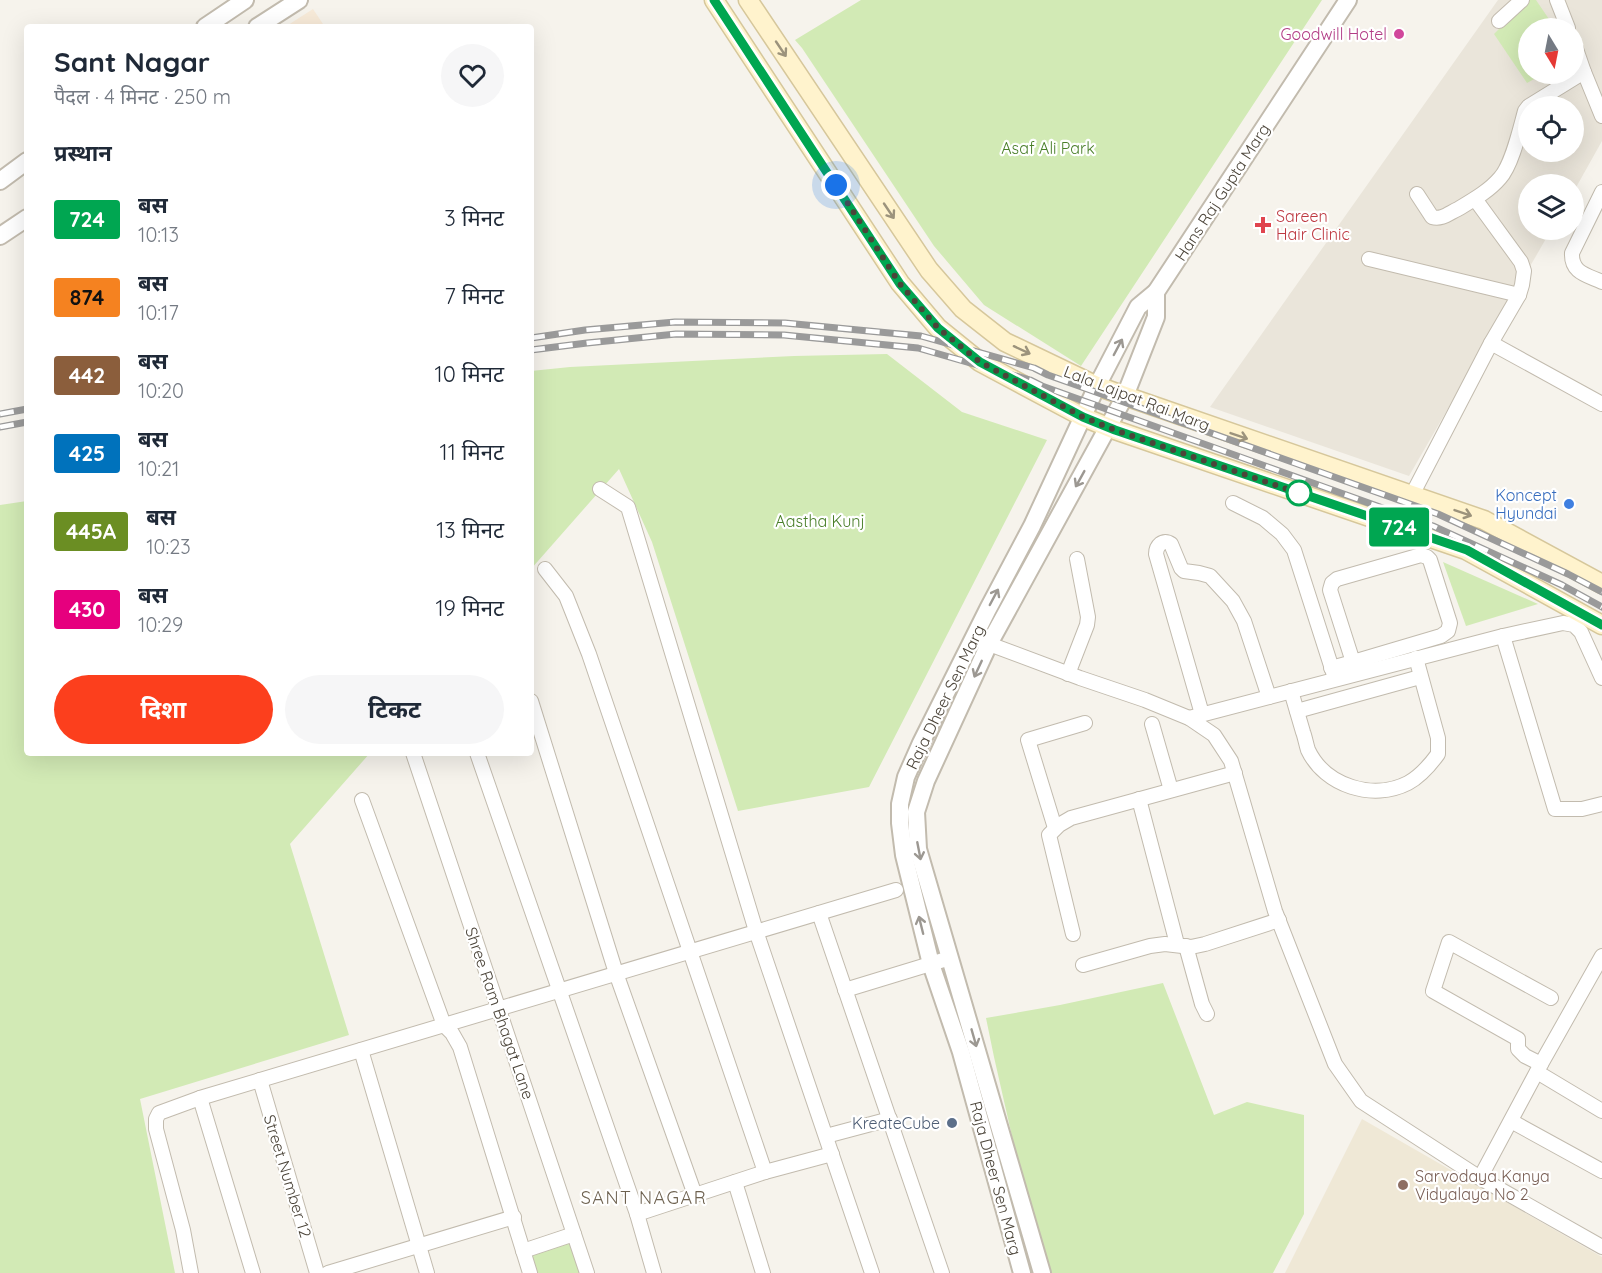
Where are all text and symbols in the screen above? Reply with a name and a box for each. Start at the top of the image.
north arrow [1518,18,1584,84]
map controls [1518,18,1584,240]
place label: Goodwill Hotel [1280,24,1387,44]
marker: Goodwill Hotel [1392,27,1406,41]
one-way arrow [775,40,787,56]
text: Sant Nagar [54,44,210,79]
button: heart [441,44,504,107]
text: पैदल · 4 मिनट · 250 m [54,84,231,109]
button: locate [1518,96,1584,162]
street label: Hans Raj Gupta Marg [1170,120,1274,264]
park label: Asaf Ali Park [1001,138,1095,158]
text: प्रस्थान [54,139,112,167]
your location [821,170,851,200]
button: layers [1518,174,1584,240]
text: बस [138,191,168,219]
one-way arrow [883,202,896,219]
text: 3 मिनट [444,204,504,232]
text: 724 [69,206,105,232]
place label: Sareen Hair Clinic [1276,206,1350,244]
marker: Sareen Hair Clinic [1254,216,1272,234]
text: 10:13 [138,222,179,247]
text: बस [138,269,168,297]
text: 7 मिनट [445,282,504,310]
text: 874 [70,284,104,310]
text: 10:17 [138,300,179,325]
one-way arrow [1112,338,1124,356]
one-way arrow [1012,345,1030,357]
text: बस [138,347,168,375]
text: 10 मिनट [435,360,504,388]
street label: Lala Lajpat Rai Marg [1061,361,1213,435]
text: 442 [69,362,105,388]
text: 10:20 [138,378,184,403]
text: बस [138,425,168,453]
one-way arrow [1229,431,1248,442]
text: 11 मिनट [440,438,504,466]
text: 425 [69,440,105,466]
text: 10:21 [138,456,180,481]
one-way arrow [1074,470,1086,487]
unlabelled marker [1286,480,1312,506]
place label: Koncept Hyundai [1495,485,1557,523]
marker: Koncept Hyundai [1562,497,1576,511]
text: बस [146,503,176,531]
line badge: 724 [1364,508,1434,546]
one-way arrow [1454,509,1472,520]
park label: Aastha Kunj [775,511,865,531]
text: 724 [1381,514,1417,540]
text: 13 मिनट [436,516,504,544]
text: 445A [66,518,116,544]
text: 10:23 [146,534,191,559]
text: बस [138,581,168,609]
one-way arrow [988,589,1000,606]
text: 19 मिनट [435,594,504,622]
text: 430 [69,596,105,622]
text: 10:29 [138,612,183,637]
street label: Raja Dheer Sen Marg [901,621,989,773]
one-way arrow [971,659,983,677]
button: दिशा [54,675,273,744]
button: टिकट [285,675,504,744]
one-way arrow [914,841,926,860]
one-way arrow [915,915,927,934]
street label: Shree Ram Bhagat Lane [461,924,539,1102]
one-way arrow [968,1028,980,1047]
street label: Raja Dheer Sen Marg [966,1099,1026,1257]
street label: Street Number 12 [260,1112,316,1240]
place label: KreateCube [852,1113,940,1133]
marker: KreateCube [945,1116,959,1130]
place label: Sarvodaya Kanya Vidyalaya No 2 [1415,1166,1550,1204]
marker: Sarvodaya Kanya Vidyalaya No 2 [1396,1178,1410,1192]
district label: SANT NAGAR [581,1186,707,1209]

